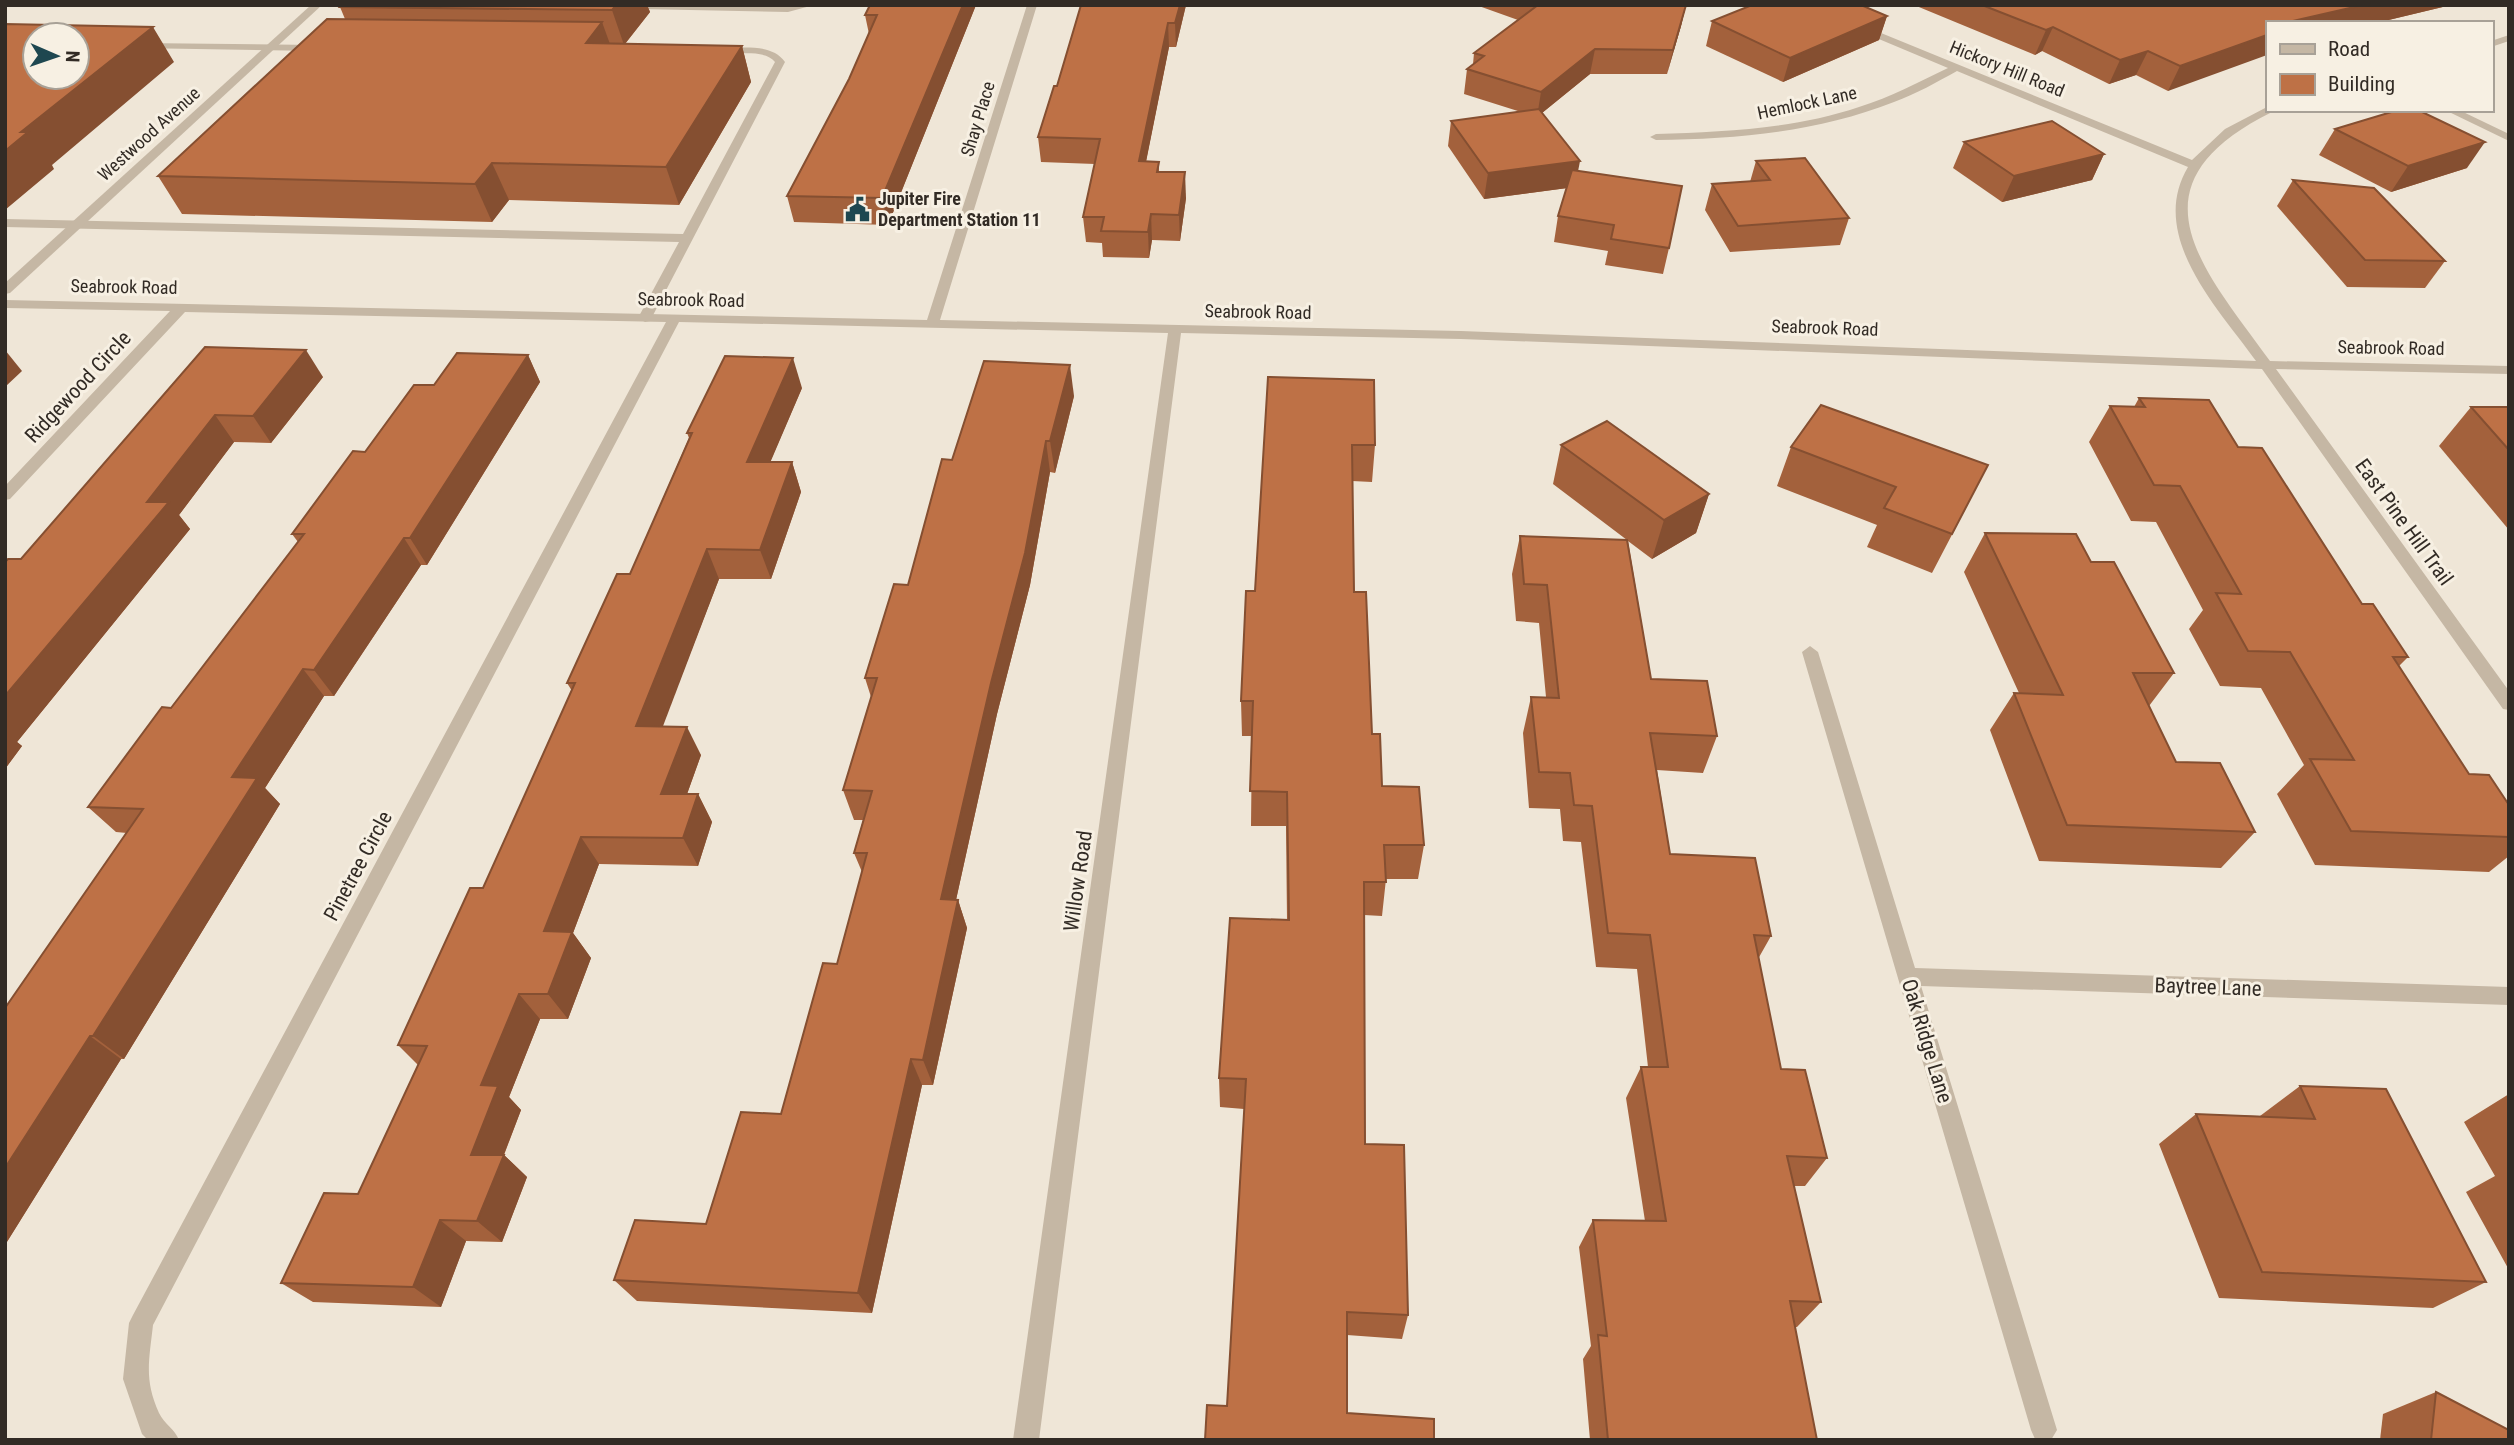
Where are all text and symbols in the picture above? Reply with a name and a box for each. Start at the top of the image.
north arrow [21,21,91,91]
legend [2266,21,2493,112]
street label: Hickory Hill Road [1947,36,2068,101]
text: Road [2328,37,2370,61]
text: N [61,50,84,63]
text: Building [2328,72,2395,96]
street label: Shay Place [956,79,999,159]
street label: Westwood Avenue [93,82,204,185]
street label: Hemlock Lane [1755,82,1859,123]
place label: Jupiter Fire Department Station 11 [878,188,1041,230]
public building icon: Jupiter Fire Department Station 11 [844,195,872,223]
street label: Seabrook Road [70,275,178,298]
street label: Seabrook Road [637,288,745,311]
street label: Seabrook Road [1204,300,1312,323]
street label: Seabrook Road [1771,315,1879,340]
street label: Ridgewood Circle [20,326,136,448]
street label: Seabrook Road [2337,336,2445,359]
street label: East Pine Hill Trail [2350,454,2458,590]
street label: Pinetree Circle [319,807,397,925]
street label: Willow Road [1059,829,1097,933]
street label: Baytree Lane [2154,973,2262,1001]
street label: Oak Ridge Lane [1897,976,1957,1106]

